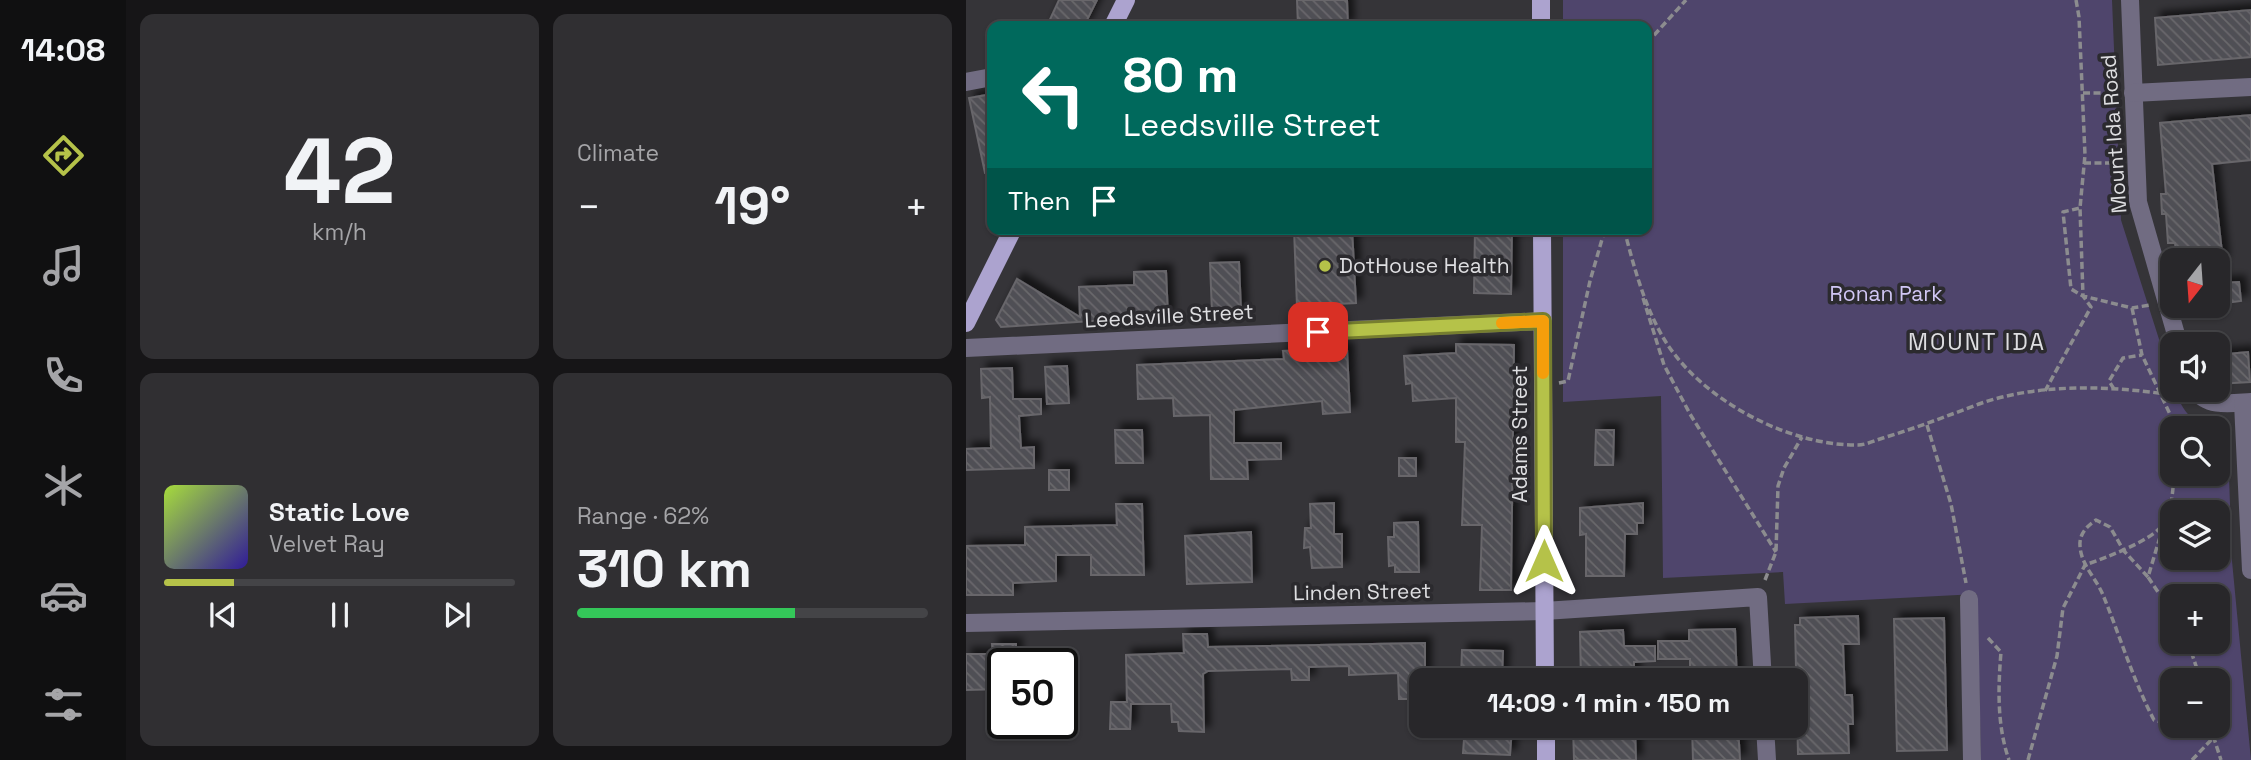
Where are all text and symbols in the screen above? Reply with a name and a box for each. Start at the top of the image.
text: 14:08 [21,30,105,70]
text: 80 m [1123,44,1238,106]
icon: left [1008,49,1099,140]
street label: Mount Ida Road [2094,54,2133,214]
text: Leedsville Street [1123,105,1381,145]
text: 42 [284,113,395,230]
icon: directions [39,131,88,180]
text: Climate [577,138,659,168]
text: 19° [714,173,791,239]
icon: arrive [1085,182,1123,220]
text: − [577,183,601,231]
text: + [904,183,928,231]
text: Then [1008,184,1071,218]
text: km/h [312,217,367,247]
icon: music [39,241,88,290]
north arrow [2160,248,2230,318]
map controls [2160,248,2230,738]
place label: DotHouse Health [1339,252,1510,279]
marker: DotHouse Health [1317,258,1333,274]
park label: Ronan Park [1829,280,1943,307]
street label: Leedsville Street [1084,298,1254,333]
pin [1288,302,1348,362]
icon: arrive [1299,313,1337,351]
district label: MOUNT IDA [1908,327,2046,357]
button: sound [2160,332,2230,402]
icon: phone [39,351,88,400]
street label: Adams Street [1506,365,1533,503]
button: search [2160,416,2230,486]
icon: climate [39,461,88,510]
text: Static Love [269,495,410,529]
button: layers [2160,500,2230,570]
text: Range · 62% [577,501,709,531]
position arrow [1507,524,1581,598]
text: Velvet Ray [269,529,385,559]
text: 310 km [577,536,752,602]
icon: car [39,571,88,620]
street label: Linden Street [1293,577,1431,606]
button: + [2160,584,2230,654]
icon: previous [204,596,242,634]
icon: pause [321,596,359,634]
icon: next [438,596,476,634]
speed limit sign: 50 [987,648,1078,739]
button: − [2160,668,2230,738]
icon: filters [39,680,88,729]
text: 14:09 · 1 min · 150 m [1487,686,1730,720]

